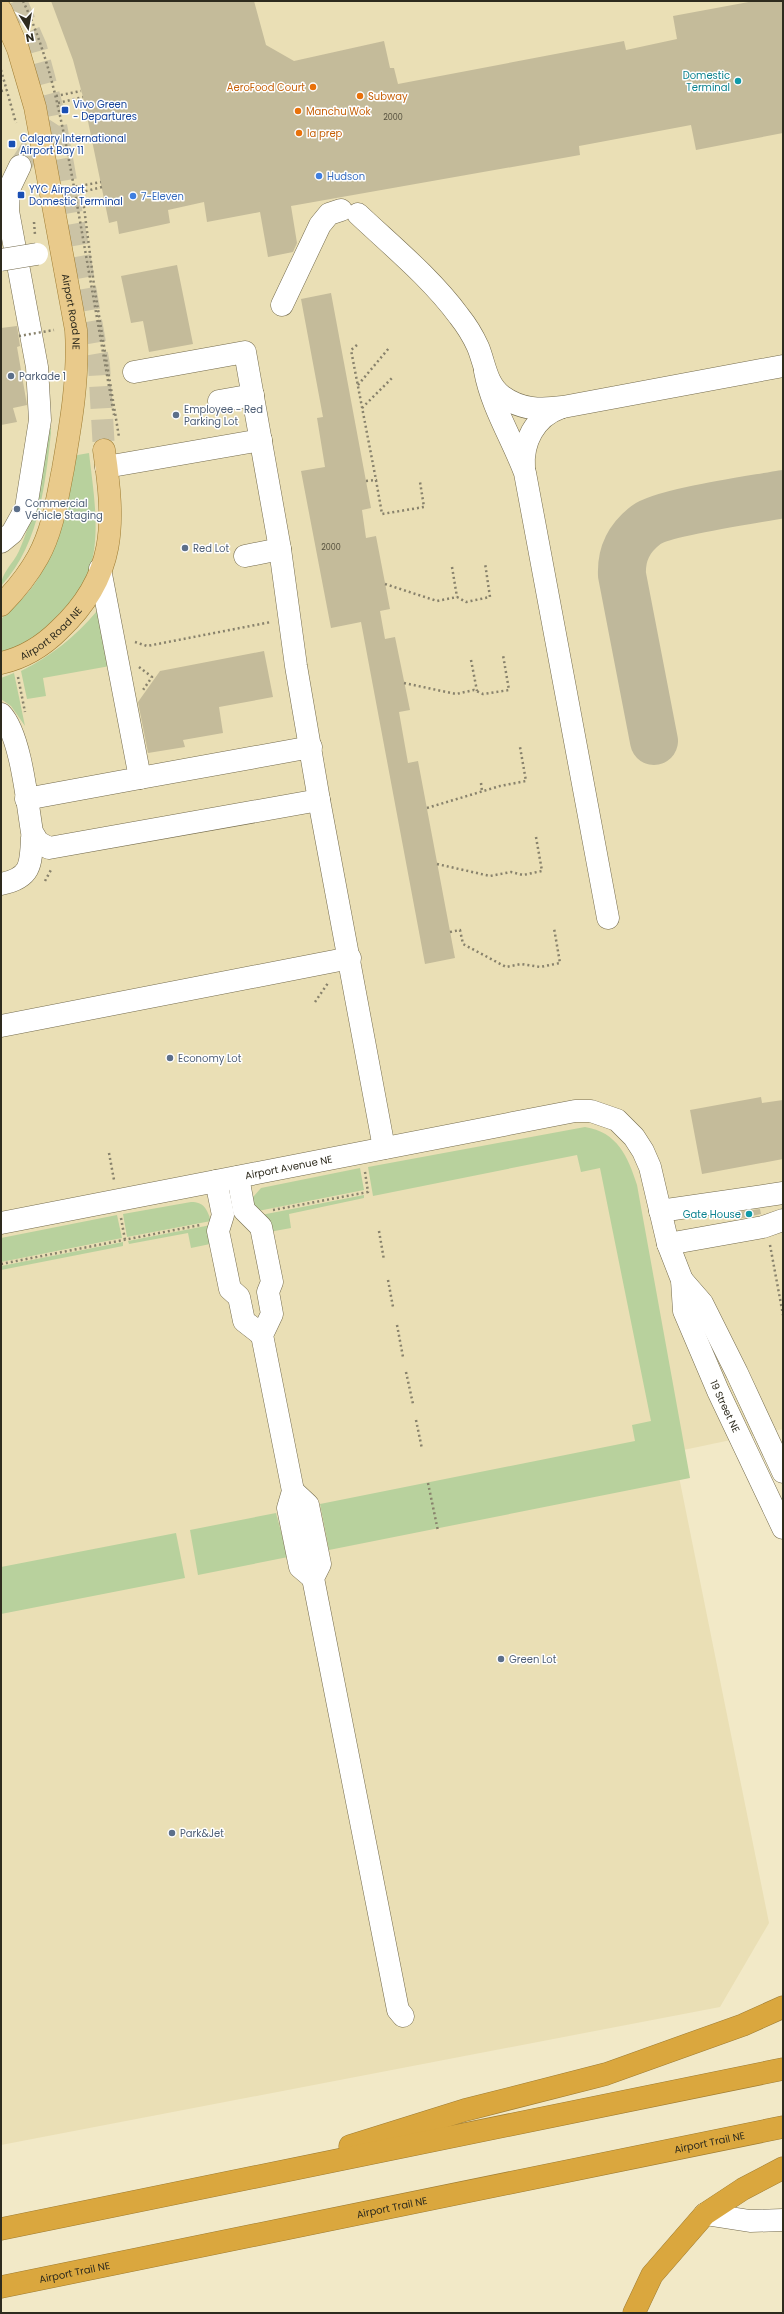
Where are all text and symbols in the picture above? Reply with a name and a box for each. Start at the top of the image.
north arrow [8,8,48,48]
text: N [24,29,35,46]
place label: Domestic Terminal [683,68,730,95]
marker: Domestic Terminal [733,76,743,86]
place label: AeroFood Court [227,80,305,95]
marker: AeroFood Court [308,82,318,92]
place label: Subway [368,89,408,104]
marker: Subway [355,91,365,101]
place label: Vivo Green - Departures [73,97,137,124]
place label: Manchu Wok [306,104,371,119]
marker: Vivo Green - Departures [60,105,70,115]
marker: Manchu Wok [293,106,303,116]
house number: 2000 [383,112,403,123]
place label: la prep [307,126,343,141]
marker: la prep [294,128,304,138]
place label: Calgary International Airport Bay 11 [20,131,126,158]
marker: Calgary International Airport Bay 11 [7,139,17,149]
place label: Hudson [327,169,365,184]
marker: Hudson [314,171,324,181]
place label: YYC Airport Domestic Terminal [29,182,123,209]
place label: 7-Eleven [141,189,184,204]
marker: YYC Airport Domestic Terminal [16,190,26,200]
marker: 7-Eleven [128,191,138,201]
street label: Airport Road NE [58,272,84,350]
place label: Parkade 1 [19,369,66,384]
marker: Parkade 1 [6,371,16,381]
place label: Employee - Red Parking Lot [184,402,263,429]
marker: Employee - Red Parking Lot [171,410,181,420]
place label: Commercial Vehicle Staging [25,496,103,523]
marker: Commercial Vehicle Staging [12,504,22,514]
place label: Red Lot [193,541,229,556]
house number: 2000 [321,542,341,553]
marker: Red Lot [180,543,190,553]
street label: Airport Road NE [17,604,86,664]
place label: Economy Lot [178,1051,242,1066]
marker: Economy Lot [165,1053,175,1063]
street label: Airport Avenue NE [244,1152,334,1183]
place label: Gate House [683,1207,741,1222]
marker: Gate House [744,1209,754,1219]
street label: 19 Street NE [706,1378,744,1435]
place label: Green Lot [509,1652,557,1667]
marker: Green Lot [496,1654,506,1664]
place label: Park&Jet [180,1826,224,1841]
marker: Park&Jet [167,1828,177,1838]
street label: Airport Trail NE [673,2128,746,2157]
street label: Airport Trail NE [355,2193,429,2222]
street label: Airport Trail NE [38,2258,111,2287]

